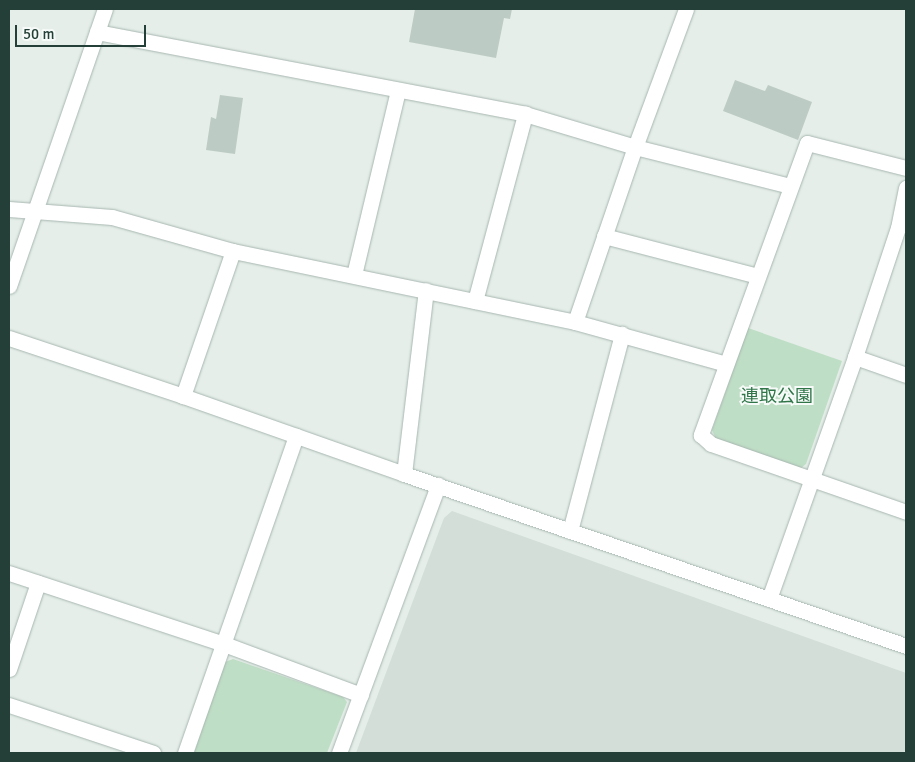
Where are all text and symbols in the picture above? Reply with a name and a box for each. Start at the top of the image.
scale bar [18,15,149,47]
text: 50 m [23,25,54,43]
park label: 連取公園 [741,385,813,407]

